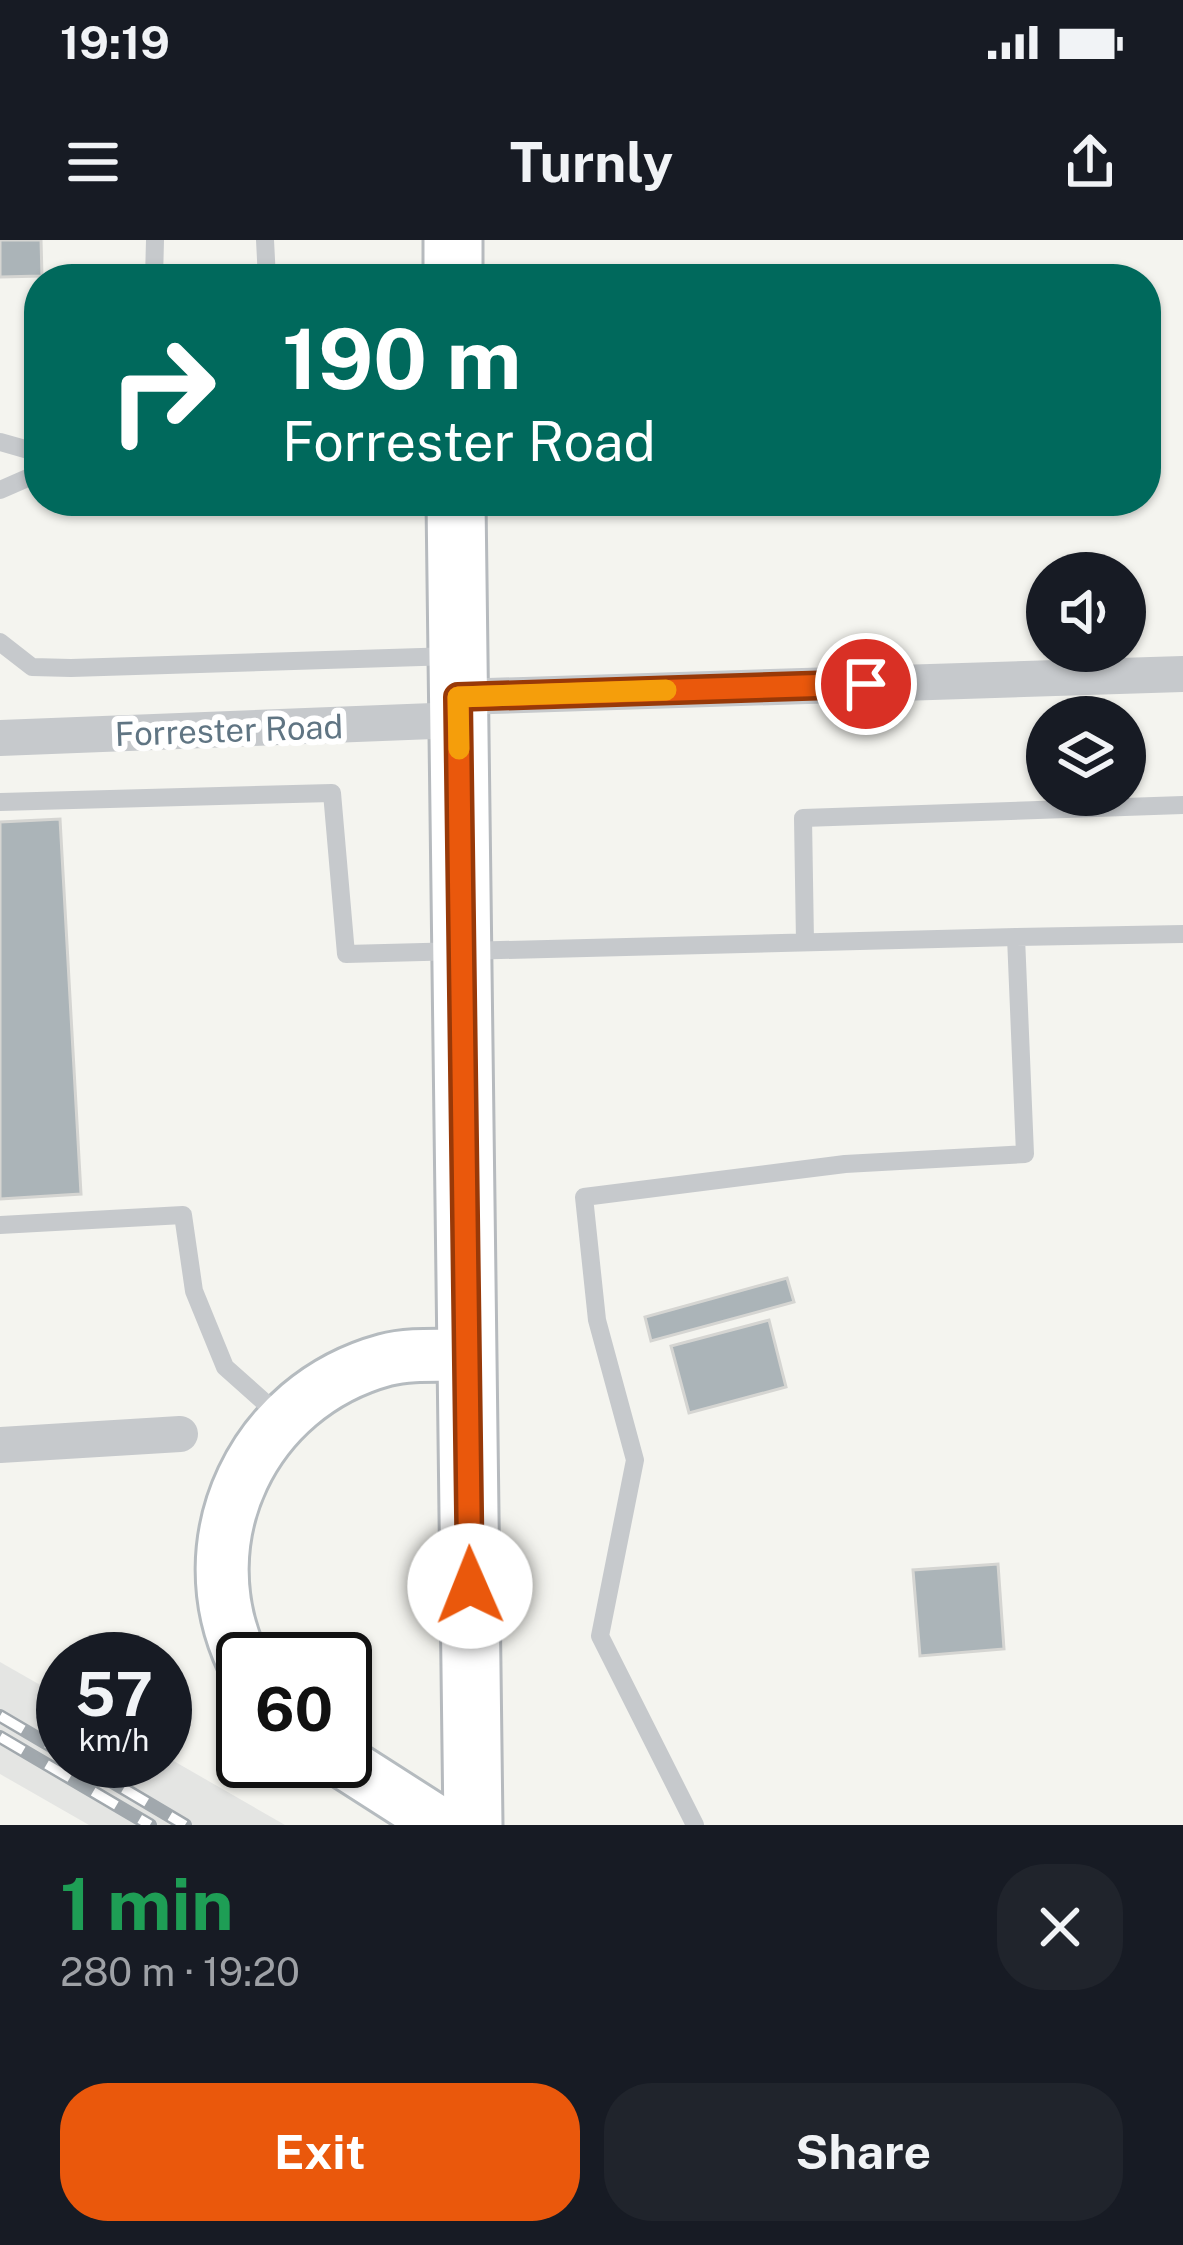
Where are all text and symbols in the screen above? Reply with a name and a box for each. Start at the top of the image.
text: 19:19 [60,16,170,69]
icon: menu [60,129,126,195]
icon: share [1057,129,1123,195]
text: Turnly [510,131,673,194]
text: 190 m [282,309,521,408]
icon: right [84,312,240,468]
text: Forrester Road [282,410,656,473]
map controls [1026,552,1146,816]
button: sound [1026,552,1146,672]
pin [815,633,917,735]
icon: arrive [833,651,899,717]
button: layers [1026,696,1146,816]
street label: Forrester Road [114,707,344,753]
position arrow [407,1523,533,1649]
speed limit sign: 60 [216,1632,372,1788]
text: 57 [75,1659,153,1730]
text: km/h [79,1722,149,1758]
text: 1 min [60,1862,234,1946]
button: close [997,1864,1123,1990]
text: 280 m · 19:20 [60,1949,300,1995]
button: Exit [60,2083,580,2221]
button: Share [604,2083,1123,2221]

